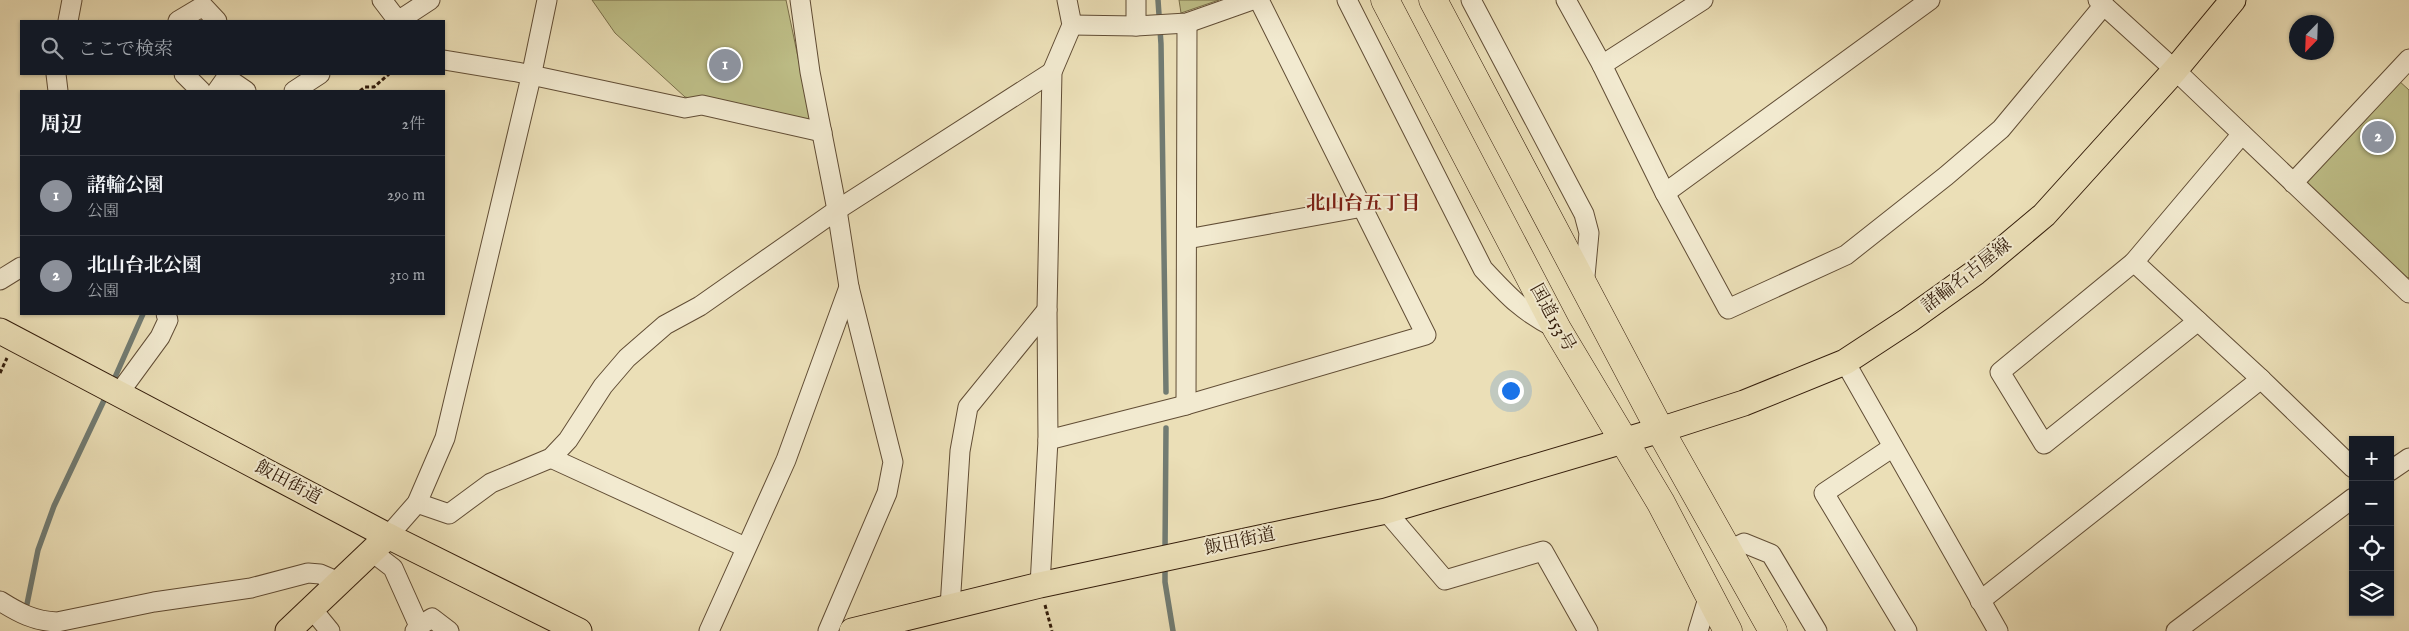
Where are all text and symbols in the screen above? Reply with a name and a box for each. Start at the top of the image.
north arrow [2289,15,2334,60]
search box [20,20,445,75]
icon: search [38,34,66,62]
text: ここで検索 [78,38,173,62]
pin: 1 [709,46,741,84]
text: 周辺 [40,112,82,139]
text: 2件 [401,115,425,135]
pin: 2 [2362,118,2394,156]
text: 諸輪公園 [87,174,163,198]
text: 1 [53,186,59,206]
text: 290 m [387,186,425,206]
district label: 北山台五丁目 [1306,192,1420,216]
text: 公園 [87,202,119,222]
street label: 諸輪名古屋線 [1917,234,2017,318]
text: 北山台北公園 [87,254,201,278]
text: 2 [52,266,60,286]
text: 310 m [389,266,425,286]
street label: 国道153号 [1524,280,1580,356]
text: 公園 [87,282,119,302]
your location [1498,378,1524,404]
map controls [2349,436,2394,616]
button: + [2349,436,2394,481]
street label: 飯田街道 [251,456,325,510]
button: − [2349,481,2394,526]
street label: 飯田街道 [1202,523,1278,561]
button: locate [2349,526,2394,571]
button: layers [2349,571,2394,616]

